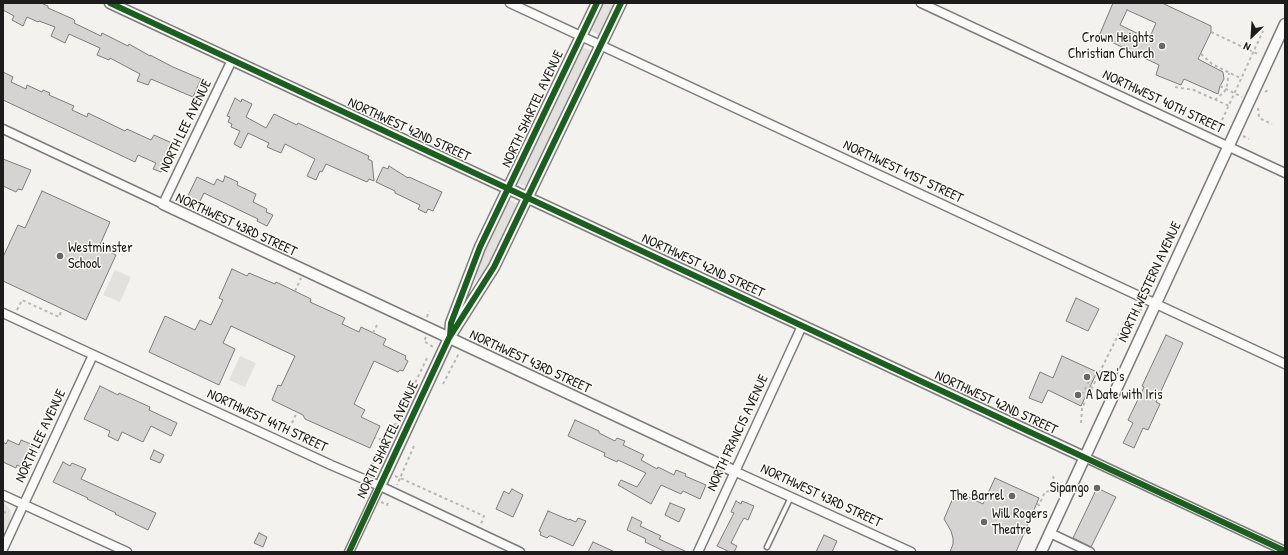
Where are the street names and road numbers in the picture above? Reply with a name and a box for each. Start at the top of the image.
street label: NORTH SHARTEL AVENUE [498,48,568,170]
street label: NORTHWEST 40TH STREET [1100,67,1226,137]
street label: NORTH LEE AVENUE [156,77,216,175]
street label: NORTHWEST 42ND STREET [345,94,473,166]
street label: NORTHWEST 41ST STREET [840,137,966,207]
street label: NORTHWEST 43RD STREET [173,190,299,260]
street label: NORTH WESTERN AVENUE [1115,219,1185,345]
street label: NORTHWEST 42ND STREET [639,230,767,302]
street label: NORTHWEST 43RD STREET [467,327,593,397]
street label: NORTHWEST 42ND STREET [932,367,1060,439]
street label: NORTH FRANCIS AVENUE [704,372,772,494]
street label: NORTH SHARTEL AVENUE [353,379,423,501]
street label: NORTHWEST 44TH STREET [204,386,330,456]
street label: NORTH LEE AVENUE [12,387,70,485]
street label: NORTHWEST 43RD STREET [758,461,884,531]

